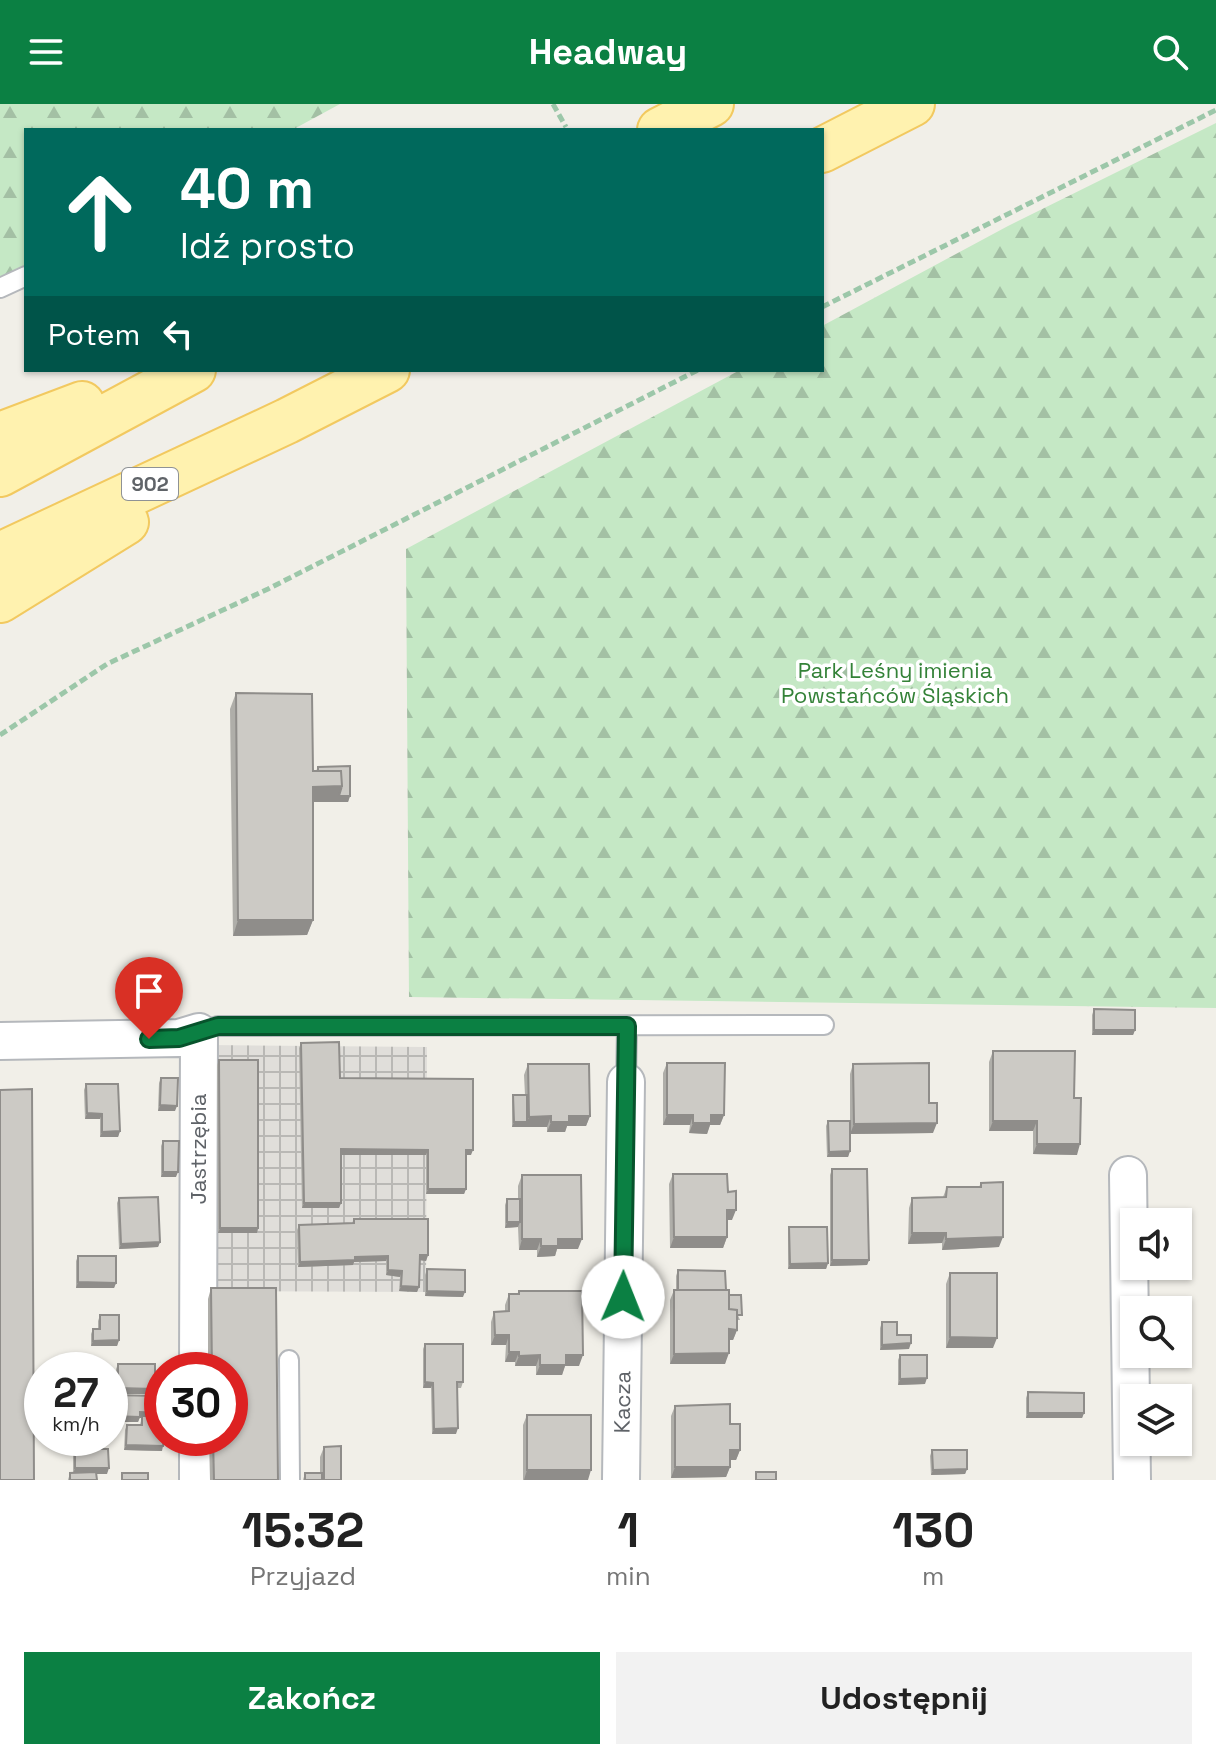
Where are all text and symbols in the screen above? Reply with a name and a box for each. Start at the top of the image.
text: Headway [529,29,687,75]
icon: menu [24,30,68,74]
icon: search [1148,30,1192,74]
text: 40 m [180,153,314,224]
icon: ahead [48,160,152,264]
text: Idź prosto [180,223,355,269]
icon: left [156,312,200,356]
text: Potem [48,315,140,354]
road number: 902 [122,468,178,500]
park label: Park Leśny imienia Powstańców Śląskich [781,656,1009,709]
pin [115,957,183,1039]
icon: arrive [127,969,171,1013]
street label: Jastrzębia [184,1093,212,1205]
map controls [1120,1208,1192,1456]
button: sound [1120,1208,1192,1280]
position arrow [581,1255,665,1339]
button: search [1120,1296,1192,1368]
speed limit sign: 30 [144,1352,248,1456]
text: 27 [53,1368,99,1419]
street label: Kacza [608,1370,636,1433]
button: layers [1120,1384,1192,1456]
text: km/h [52,1411,100,1437]
text: 15:32 [242,1500,364,1561]
text: 1 [617,1500,639,1561]
text: 130 [892,1500,974,1561]
text: Przyjazd [250,1559,356,1593]
text: min [606,1559,651,1593]
text: m [922,1559,944,1593]
button: Zakończ [24,1652,600,1744]
button: Udostępnij [616,1652,1192,1744]

